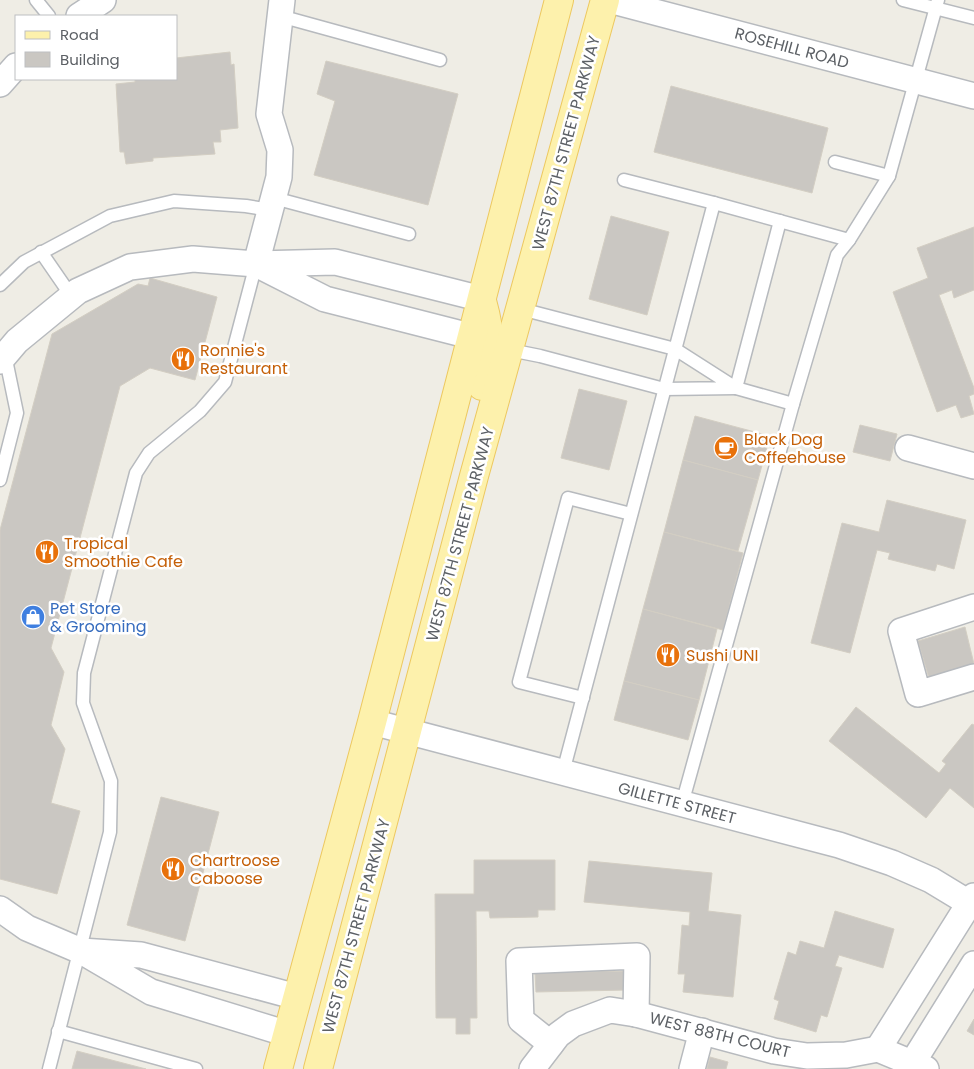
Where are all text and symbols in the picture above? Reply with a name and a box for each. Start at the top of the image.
legend [15,15,178,80]
street label: ROSEHILL ROAD [732,22,852,74]
text: Road [60,24,99,45]
street label: WEST 87TH STREET PARKWAY [526,33,606,253]
text: Building [60,49,120,70]
place label: Ronnie's Restaurant [200,339,288,380]
restaurant icon: Ronnie's Restaurant [170,346,196,372]
street label: WEST 87TH STREET PARKWAY [420,424,500,644]
place label: Black Dog Coffeehouse [744,428,846,469]
cafe icon: Black Dog Coffeehouse [713,435,739,461]
place label: Tropical Smoothie Cafe [64,532,183,573]
restaurant icon: Tropical Smoothie Cafe [34,539,60,565]
place label: Pet Store & Grooming [50,597,146,638]
shop icon: Pet Store & Grooming [20,604,46,630]
restaurant icon: Sushi UNI [655,642,681,668]
place label: Sushi UNI [686,644,758,667]
street label: GILLETTE STREET [616,776,739,830]
street label: WEST 87TH STREET PARKWAY [316,816,396,1036]
place label: Chartroose Caboose [190,849,280,890]
restaurant icon: Chartroose Caboose [160,856,186,882]
street label: WEST 88TH COURT [647,1006,793,1064]

